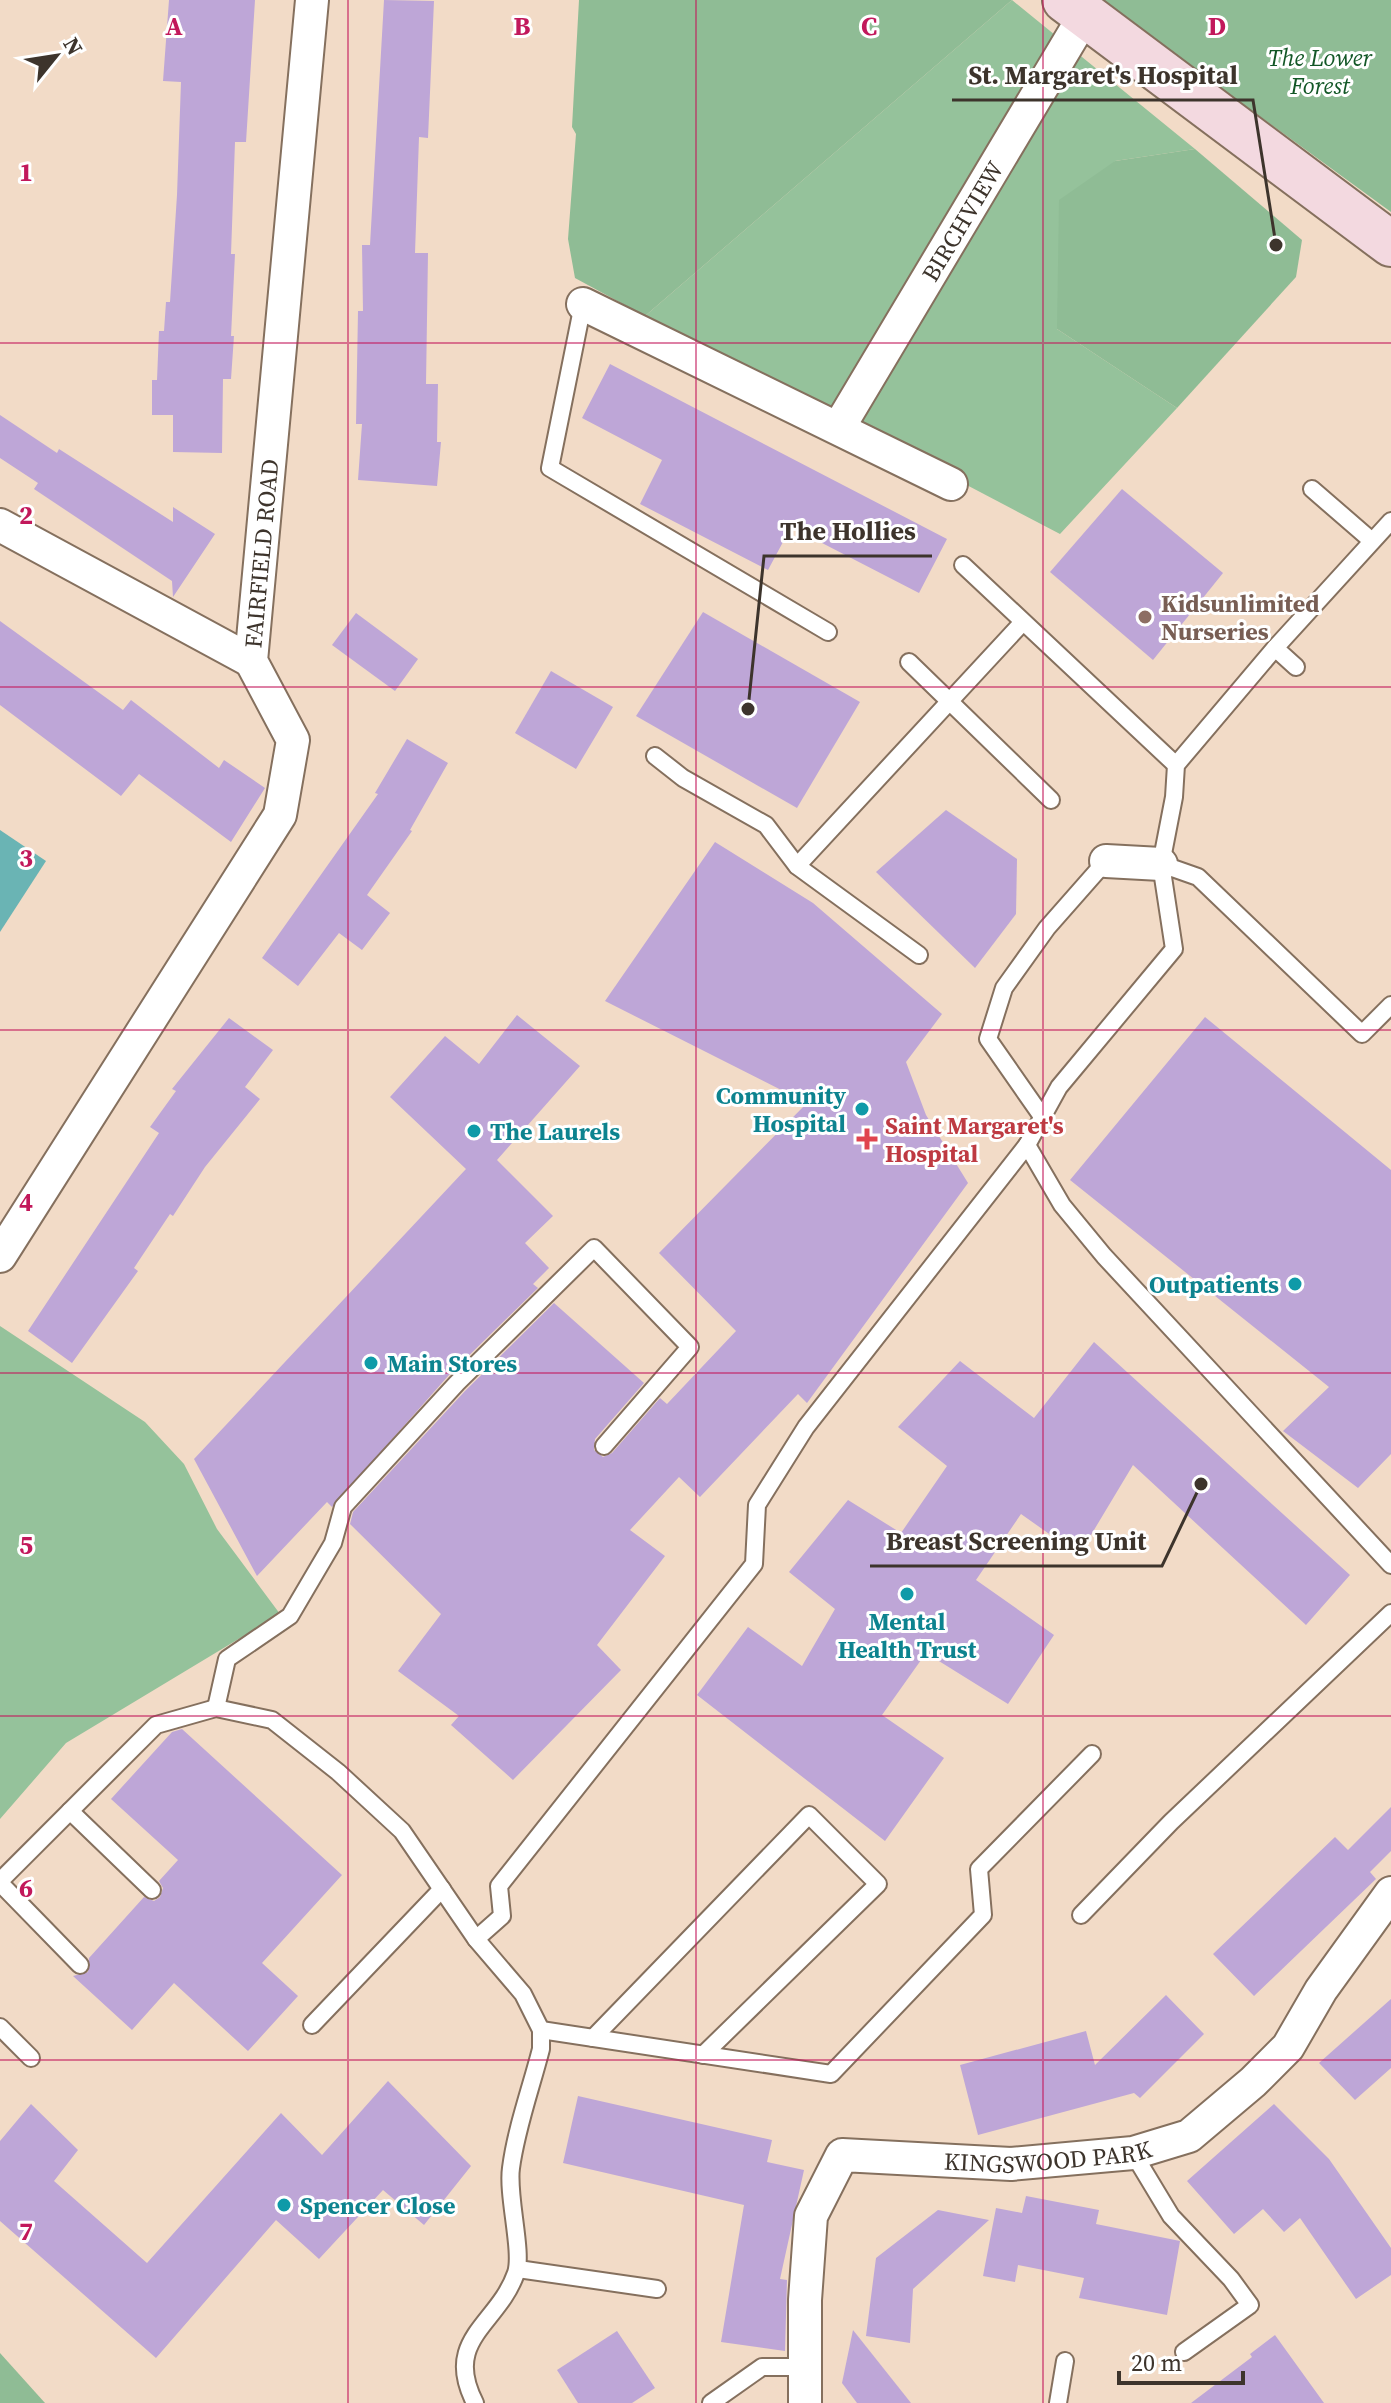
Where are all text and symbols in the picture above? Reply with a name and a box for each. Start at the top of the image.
text: A [165,8,183,44]
text: B [514,8,531,44]
text: C [861,8,877,44]
text: D [1208,8,1226,44]
north arrow [16,16,96,96]
text: N [56,32,90,60]
park label: The Lower Forest [1268,41,1374,102]
callout: St. Margaret's Hospital [952,50,1253,100]
text: St. Margaret's Hospital [968,57,1238,93]
text: 1 [19,154,33,190]
street label: BIRCHVIEW [913,155,1011,287]
street label: FAIRFIELD ROAD [236,457,286,649]
text: 2 [19,497,33,533]
callout: The Hollies [764,506,932,556]
text: The Hollies [780,513,916,549]
place label: Kidsunlimited Nurseries [1161,587,1320,648]
marker: Kidsunlimited Nurseries [1136,608,1154,626]
text: 3 [19,840,33,876]
place label: Community Hospital [716,1079,846,1140]
marker: Community Hospital [853,1100,871,1118]
place label: Saint Margaret's Hospital [885,1109,1064,1170]
place label: The Laurels [490,1115,620,1148]
marker: The Laurels [465,1122,483,1140]
marker: Saint Margaret's Hospital [856,1128,878,1150]
text: 4 [19,1184,33,1220]
place label: Outpatients [1149,1268,1279,1301]
marker: Outpatients [1286,1275,1304,1293]
place label: Main Stores [387,1347,517,1380]
marker: Main Stores [362,1354,380,1372]
callout: Breast Screening Unit [870,1516,1162,1566]
text: Breast Screening Unit [886,1523,1147,1559]
text: 5 [19,1527,33,1563]
marker: Mental Health Trust [898,1585,916,1603]
place label: Mental Health Trust [838,1605,977,1666]
text: 6 [19,1870,33,1906]
street label: KINGSWOOD PARK [943,2132,1156,2181]
place label: Spencer Close [300,2189,455,2222]
marker: Spencer Close [275,2196,293,2214]
text: 7 [19,2213,33,2249]
scale bar [1119,2335,1243,2385]
text: 20 m [1131,2346,1182,2379]

